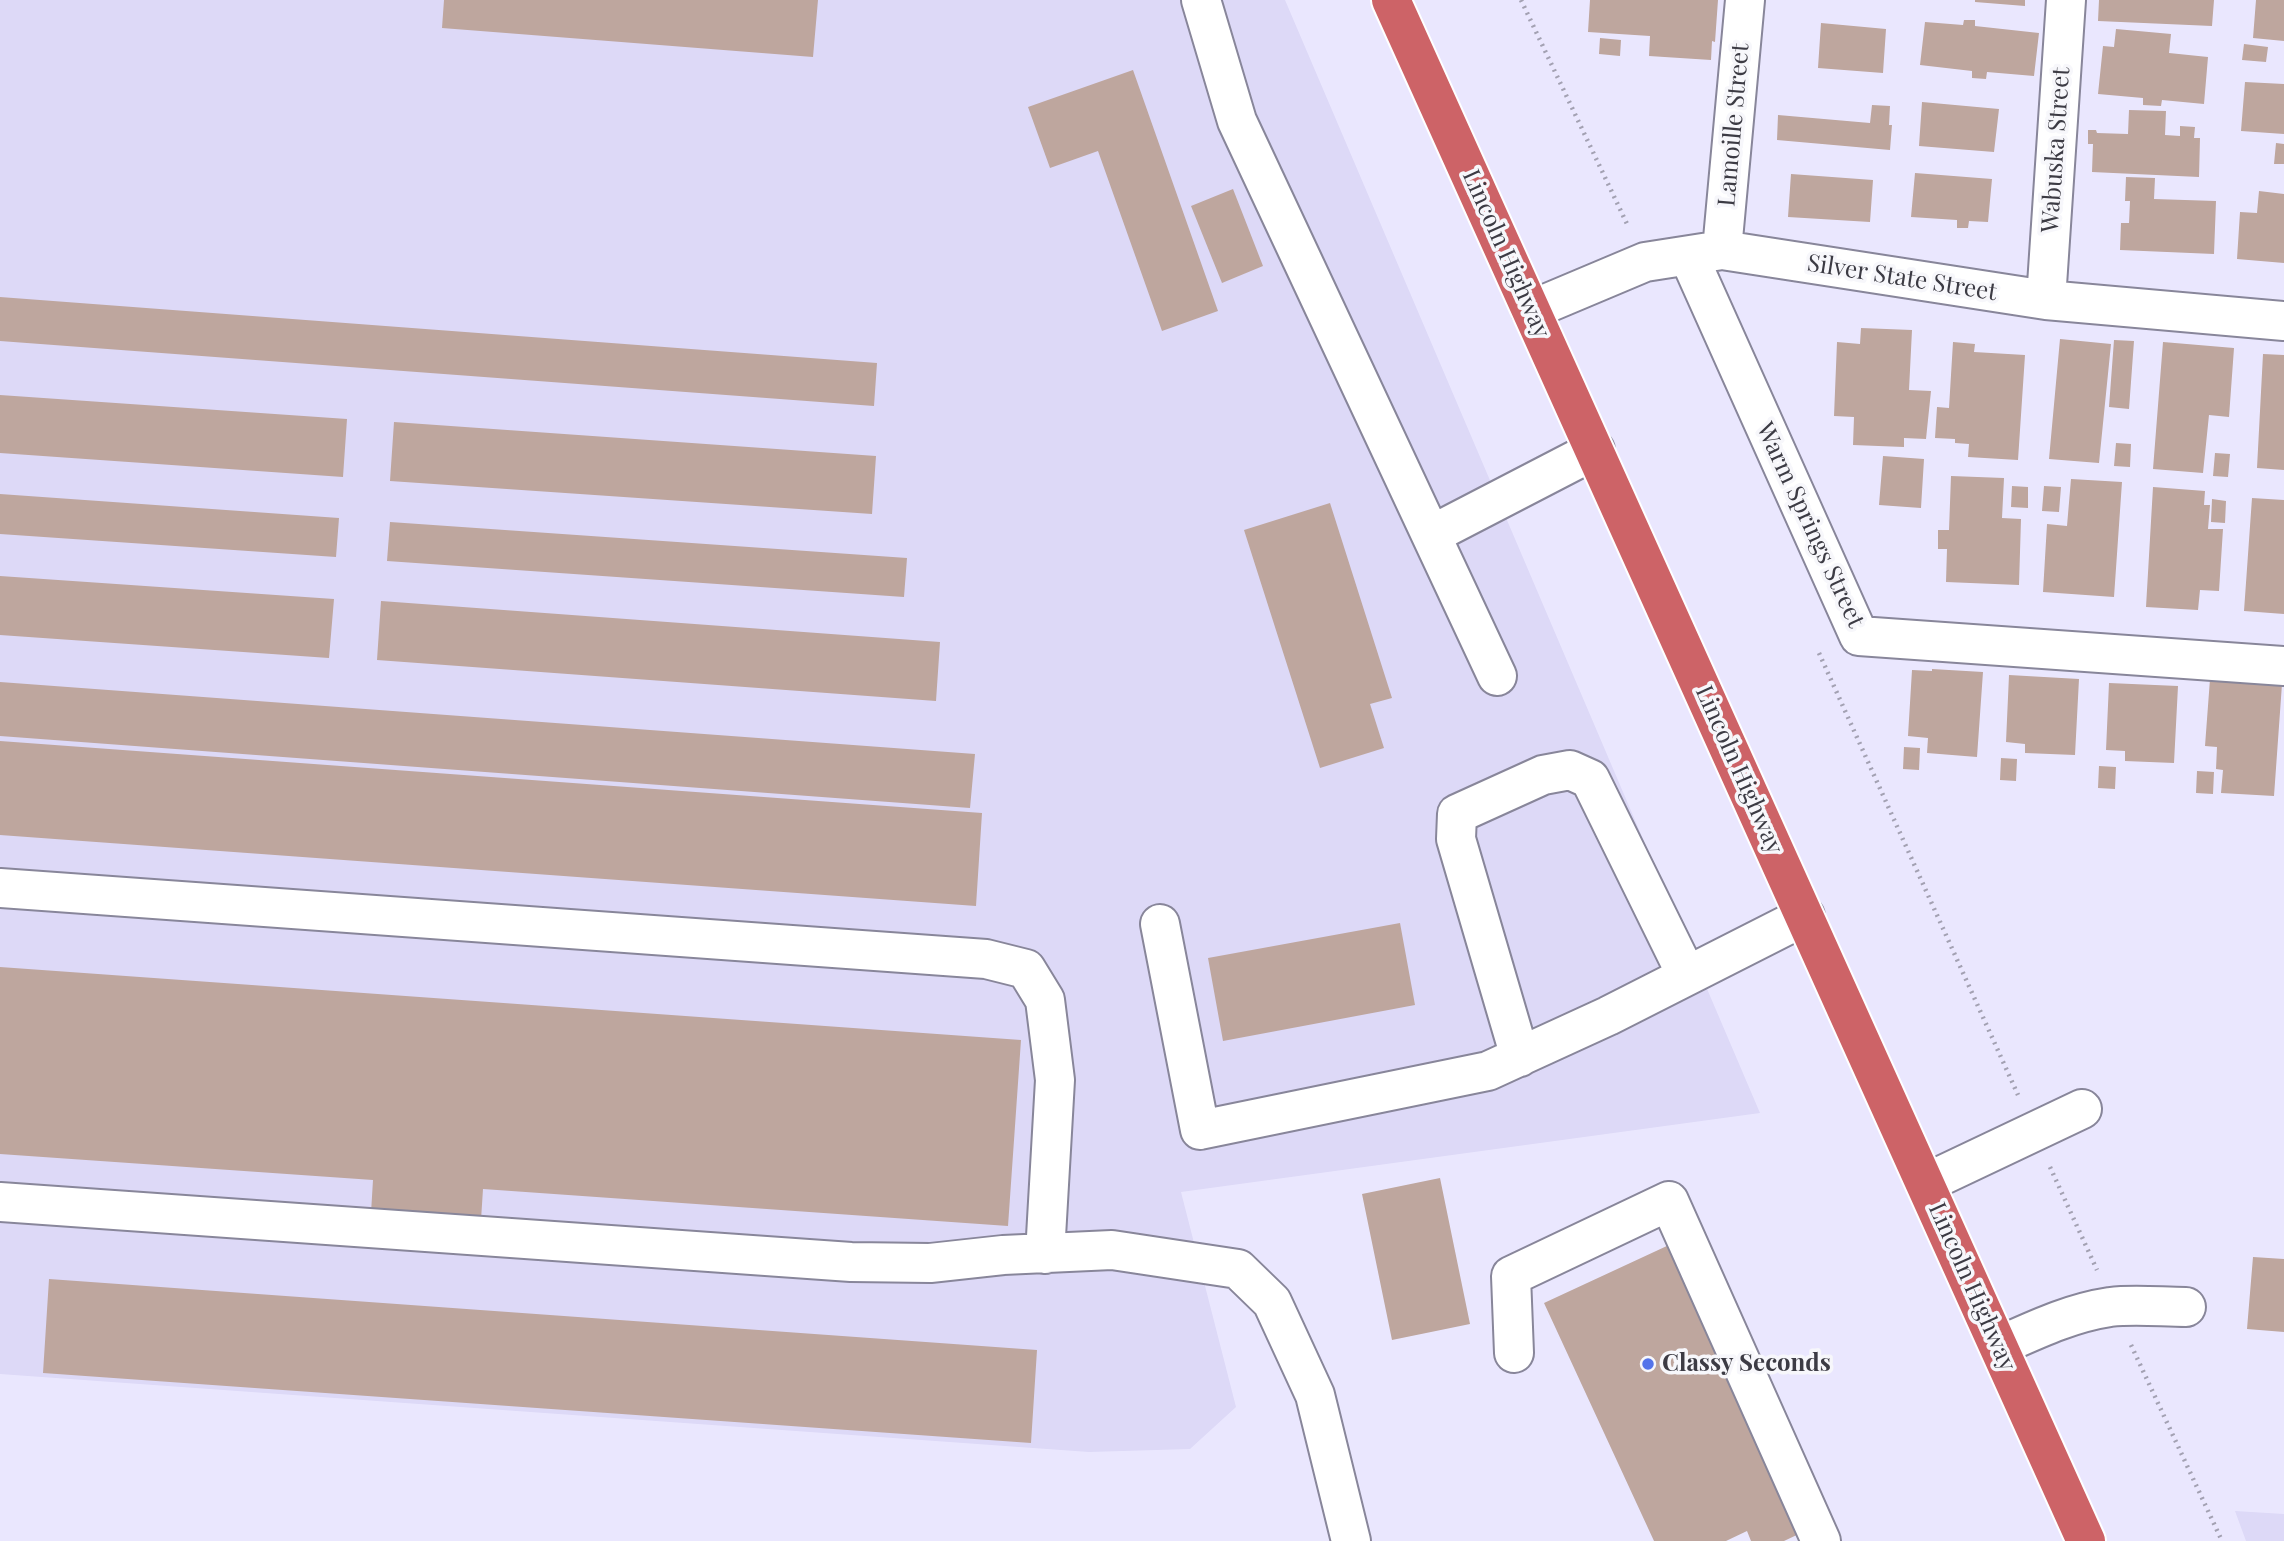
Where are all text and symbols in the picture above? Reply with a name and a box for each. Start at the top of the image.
street label: Lamoille Street [1713,42,1755,208]
street label: Wabuska Street [2036,66,2076,234]
street label: Lincoln Highway [1456,165,1556,343]
street label: Silver State Street [1805,249,1999,307]
street label: Warm Springs Street [1750,418,1870,632]
street label: Lincoln Highway [1689,681,1789,859]
street label: Lincoln Highway [1922,1198,2022,1376]
place label: Classy Seconds [1662,1350,1831,1378]
marker: Classy Seconds [1640,1356,1656,1372]

